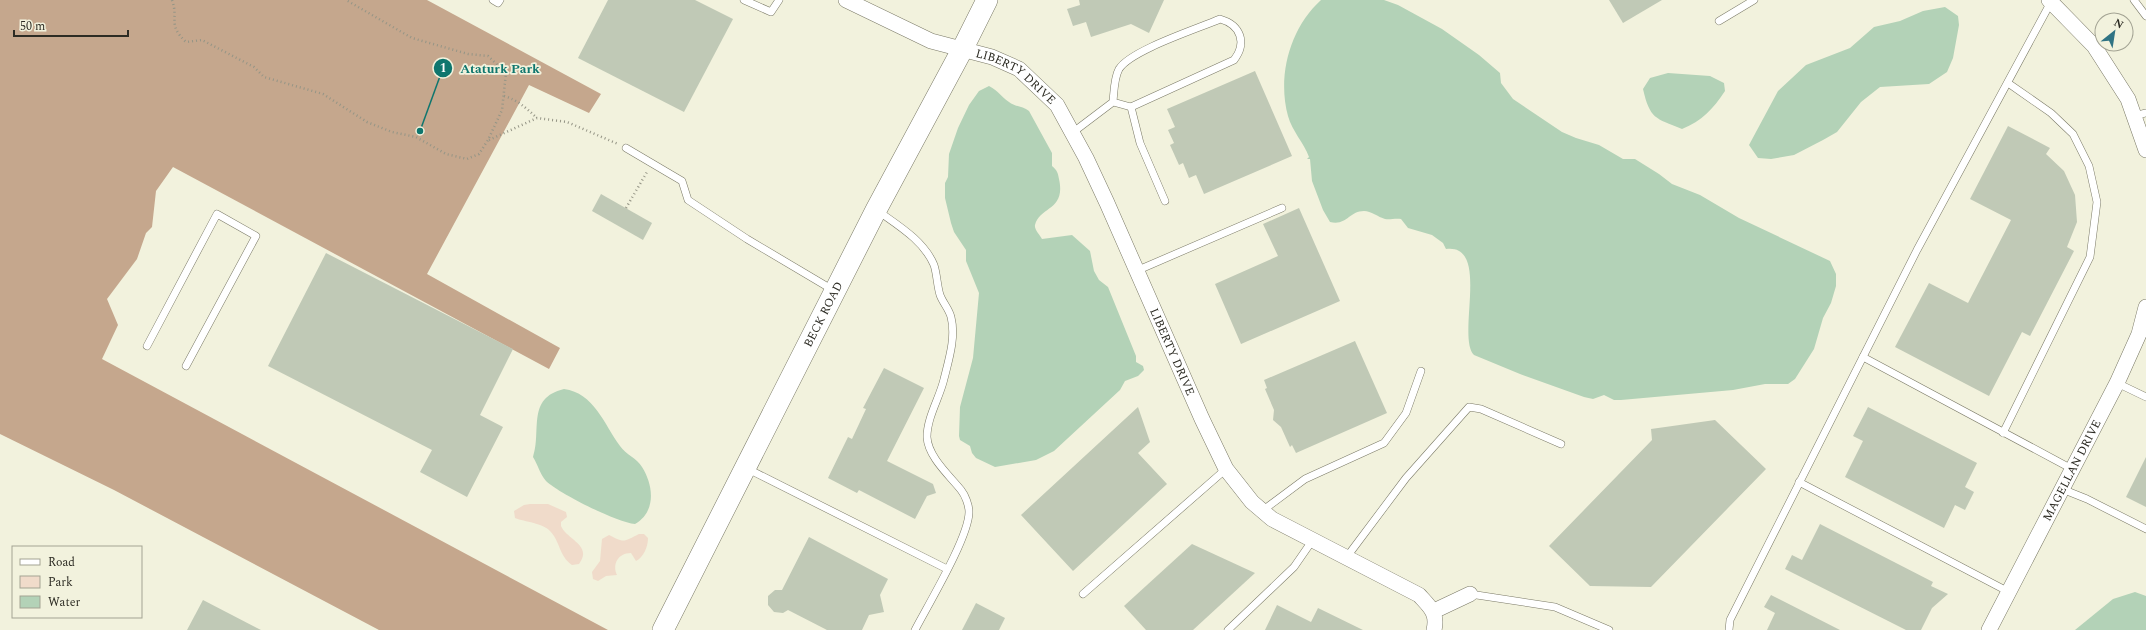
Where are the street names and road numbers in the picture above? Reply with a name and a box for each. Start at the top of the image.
street label: LIBERTY DRIVE [974,44,1060,109]
street label: BECK ROAD [798,278,848,351]
street label: LIBERTY DRIVE [1145,305,1200,399]
street label: MAGELLAN DRIVE [2038,416,2106,524]

